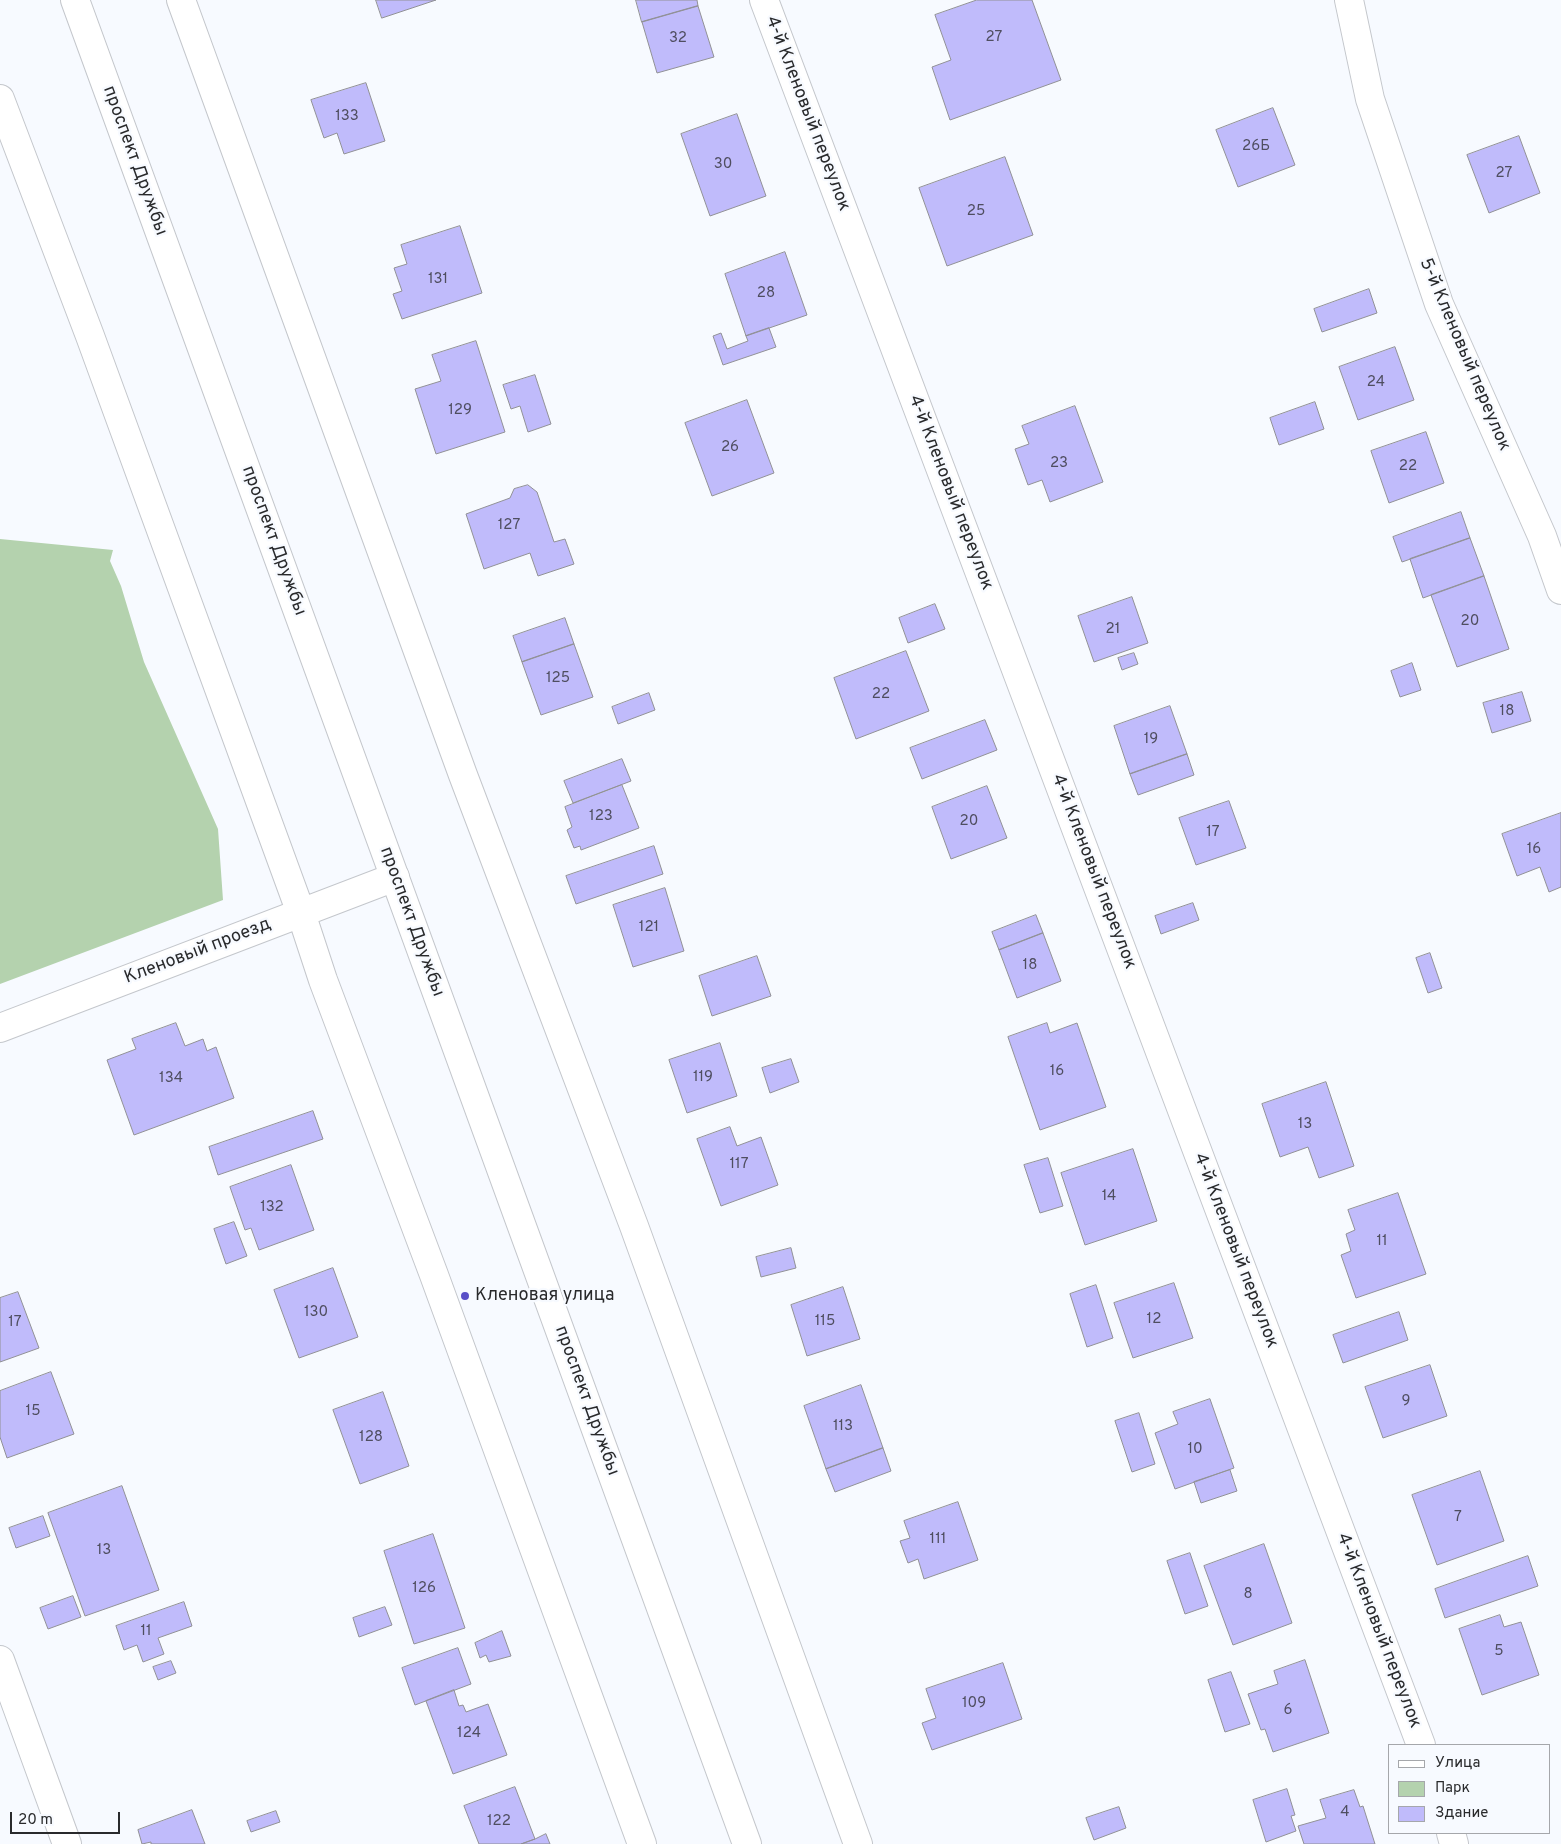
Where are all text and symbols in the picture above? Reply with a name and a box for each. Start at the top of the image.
street label: 4-й Кленовый переулок [760,13,854,215]
house number: 27 [986,29,1002,47]
house number: 32 [669,30,687,48]
street label: проспект Дружбы [97,83,171,239]
house number: 133 [335,108,359,126]
house number: 26Б [1242,138,1270,156]
house number: 30 [714,156,732,174]
house number: 27 [1496,165,1512,183]
house number: 25 [967,203,985,221]
street label: 5-й Кленовый переулок [1414,255,1514,455]
house number: 131 [428,271,448,289]
house number: 28 [757,285,775,303]
house number: 24 [1367,374,1385,392]
street label: 4-й Кленовый переулок [903,392,997,594]
house number: 129 [448,402,472,420]
house number: 26 [721,439,739,457]
house number: 23 [1050,455,1068,473]
house number: 22 [1399,458,1417,476]
street label: проспект Дружбы [236,463,310,619]
house number: 127 [498,517,520,535]
house number: 20 [1461,613,1479,631]
house number: 21 [1106,621,1120,639]
house number: 125 [546,670,570,688]
house number: 22 [872,686,890,704]
house number: 18 [1500,703,1514,721]
house number: 19 [1144,731,1158,749]
street label: 4-й Кленовый переулок [1046,771,1140,973]
house number: 123 [589,808,613,826]
house number: 20 [960,813,978,831]
house number: 17 [1206,824,1220,842]
house number: 16 [1527,841,1541,859]
street label: проспект Дружбы [374,844,448,1000]
street label: Кленовый проезд [122,914,274,990]
house number: 121 [639,919,659,937]
house number: 18 [1023,957,1037,975]
house number: 16 [1050,1063,1064,1081]
house number: 119 [693,1069,713,1087]
house number: 134 [159,1070,183,1088]
house number: 13 [1298,1116,1312,1134]
street label: 4-й Кленовый переулок [1188,1150,1282,1352]
house number: 117 [730,1156,748,1174]
house number: 14 [1102,1188,1116,1206]
house number: 132 [260,1199,284,1217]
house number: 11 [1376,1233,1388,1251]
place label: Кленовая улица [475,1285,614,1307]
marker: Кленовая улица [459,1290,471,1302]
house number: 130 [304,1304,328,1322]
house number: 12 [1147,1311,1161,1329]
house number: 115 [815,1313,835,1331]
house number: 17 [8,1314,22,1332]
street label: проспект Дружбы [549,1323,623,1479]
house number: 9 [1402,1393,1410,1411]
house number: 15 [26,1403,40,1421]
house number: 113 [833,1418,853,1436]
house number: 128 [359,1429,383,1447]
house number: 10 [1187,1441,1203,1459]
house number: 7 [1454,1509,1462,1527]
street label: 4-й Кленовый переулок [1331,1530,1425,1732]
house number: 111 [930,1531,946,1549]
house number: 13 [97,1542,111,1560]
house number: 126 [412,1580,436,1598]
house number: 8 [1243,1586,1253,1604]
house number: 11 [140,1623,152,1641]
house number: 5 [1494,1643,1504,1661]
house number: 109 [962,1695,986,1713]
house number: 6 [1284,1702,1292,1720]
house number: 124 [457,1725,481,1743]
legend [1388,1744,1551,1834]
text: Улица [1435,1754,1480,1773]
text: Парк [1435,1779,1470,1798]
scale bar [12,1802,122,1834]
house number: 4 [1340,1804,1350,1822]
text: Здание [1435,1804,1488,1823]
text: 20 m [18,1811,53,1830]
house number: 122 [487,1813,511,1831]

